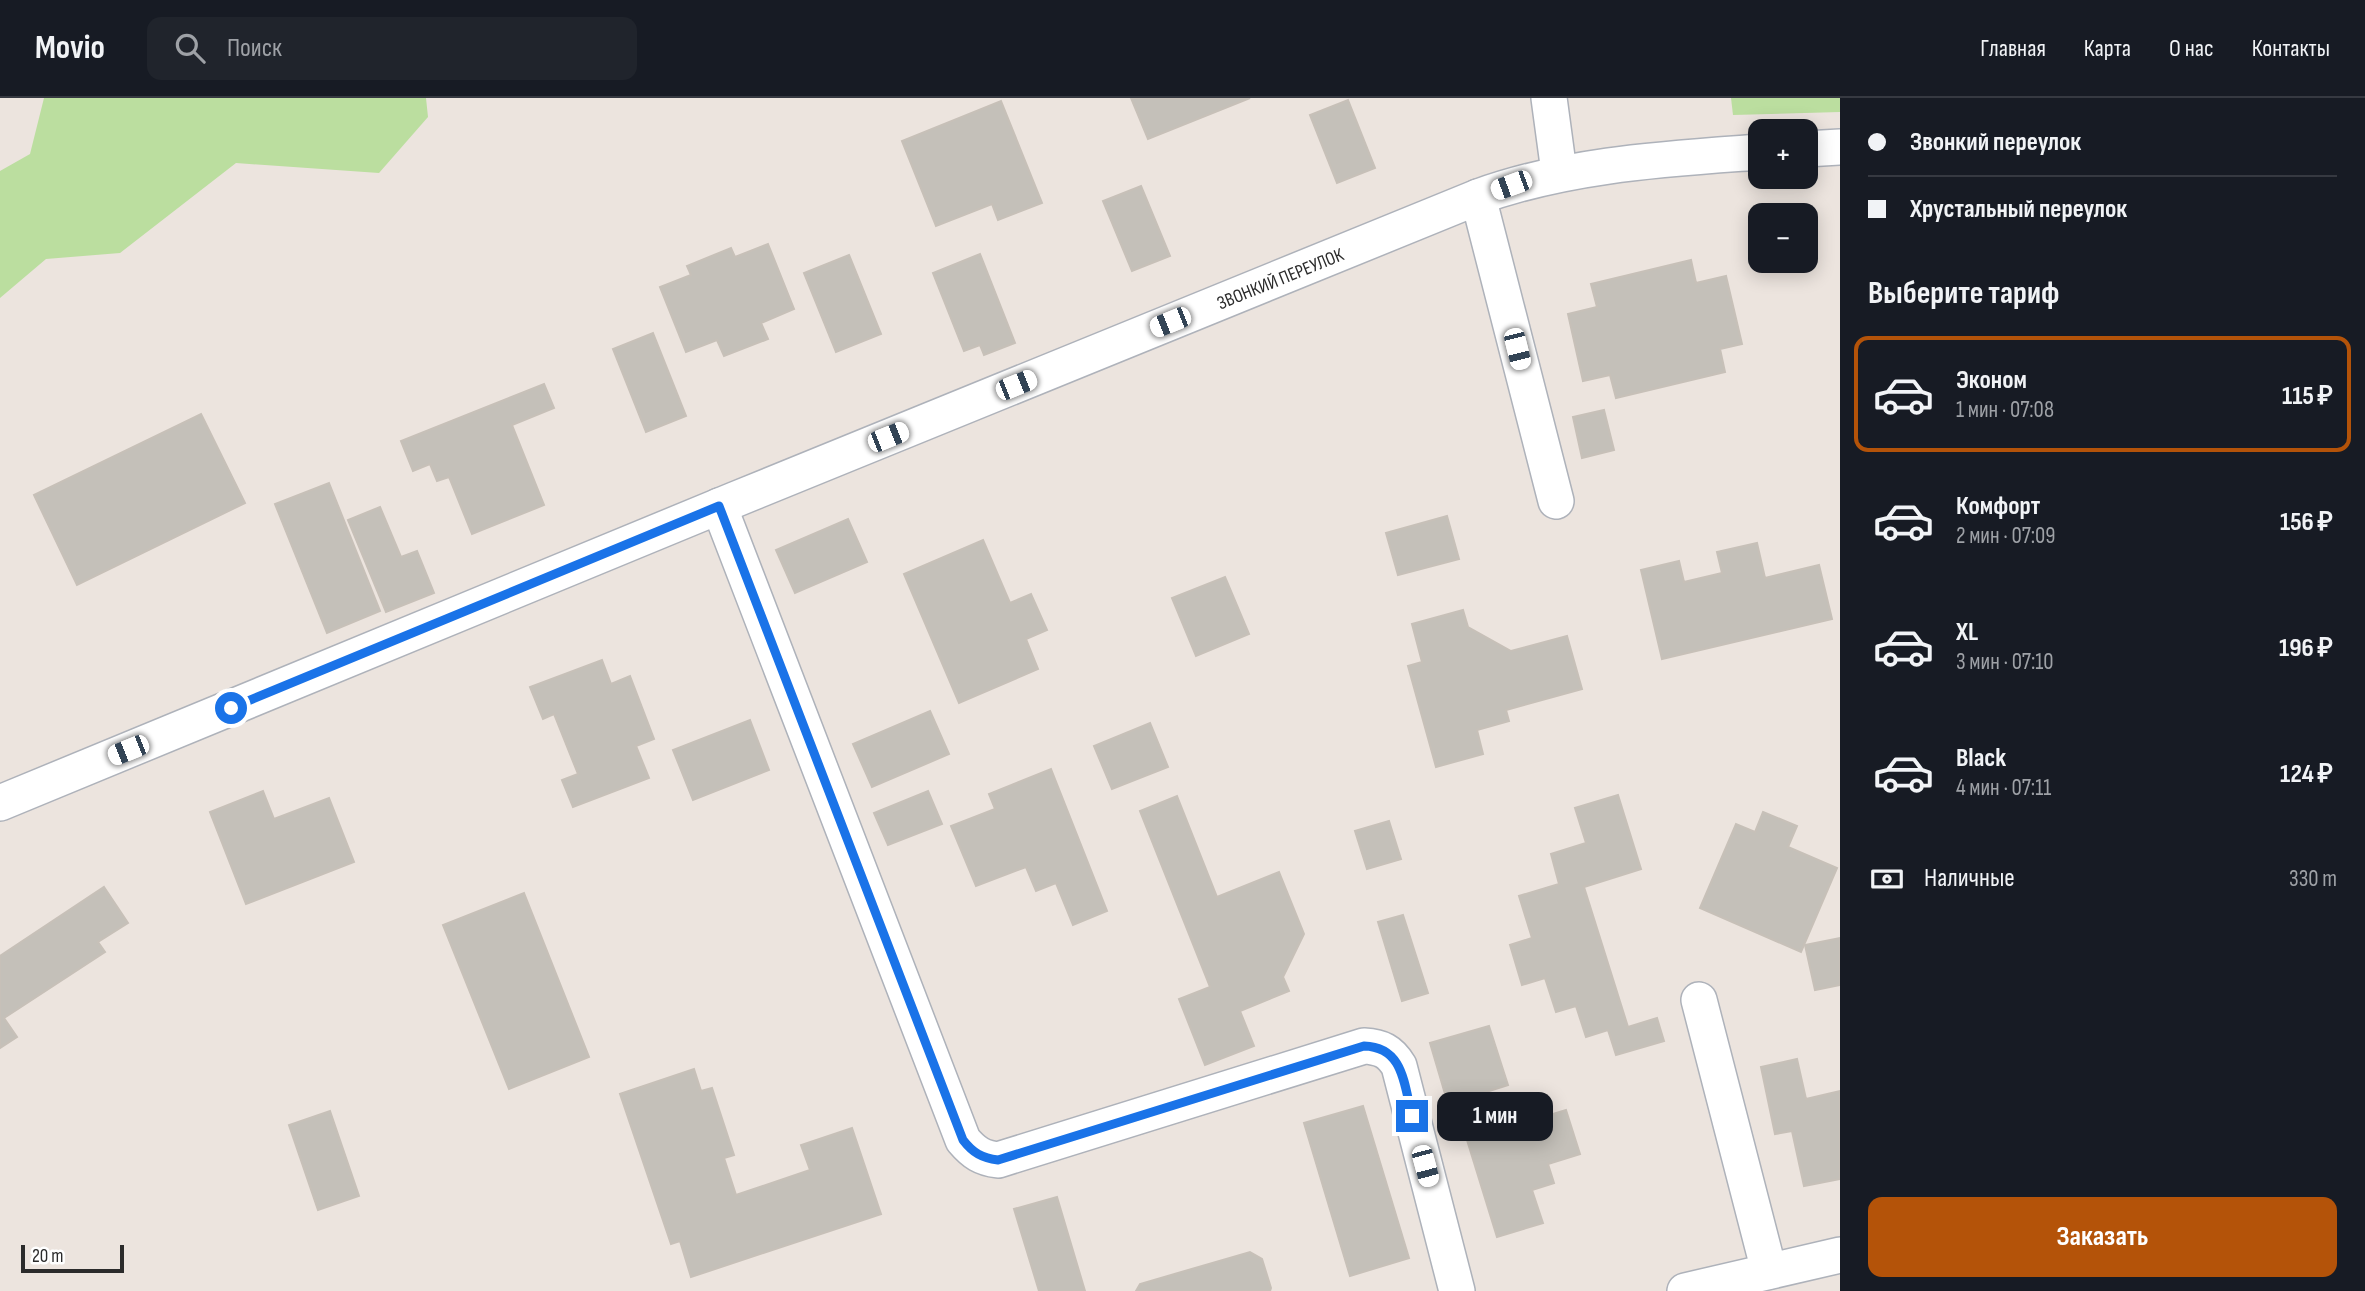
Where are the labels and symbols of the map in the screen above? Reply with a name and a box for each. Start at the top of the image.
car [1488,168,1535,202]
street label: ЗВОНКИЙ ПЕРЕУЛОК [1214,243,1348,315]
car [1147,304,1194,340]
car [1502,326,1533,372]
car [993,367,1040,403]
car [865,419,912,455]
route start [215,692,247,724]
car [105,732,152,768]
callout: 1 мин [1436,1091,1552,1140]
route end [1396,1100,1428,1132]
car [1410,1143,1441,1189]
scale bar [21,1242,124,1274]

